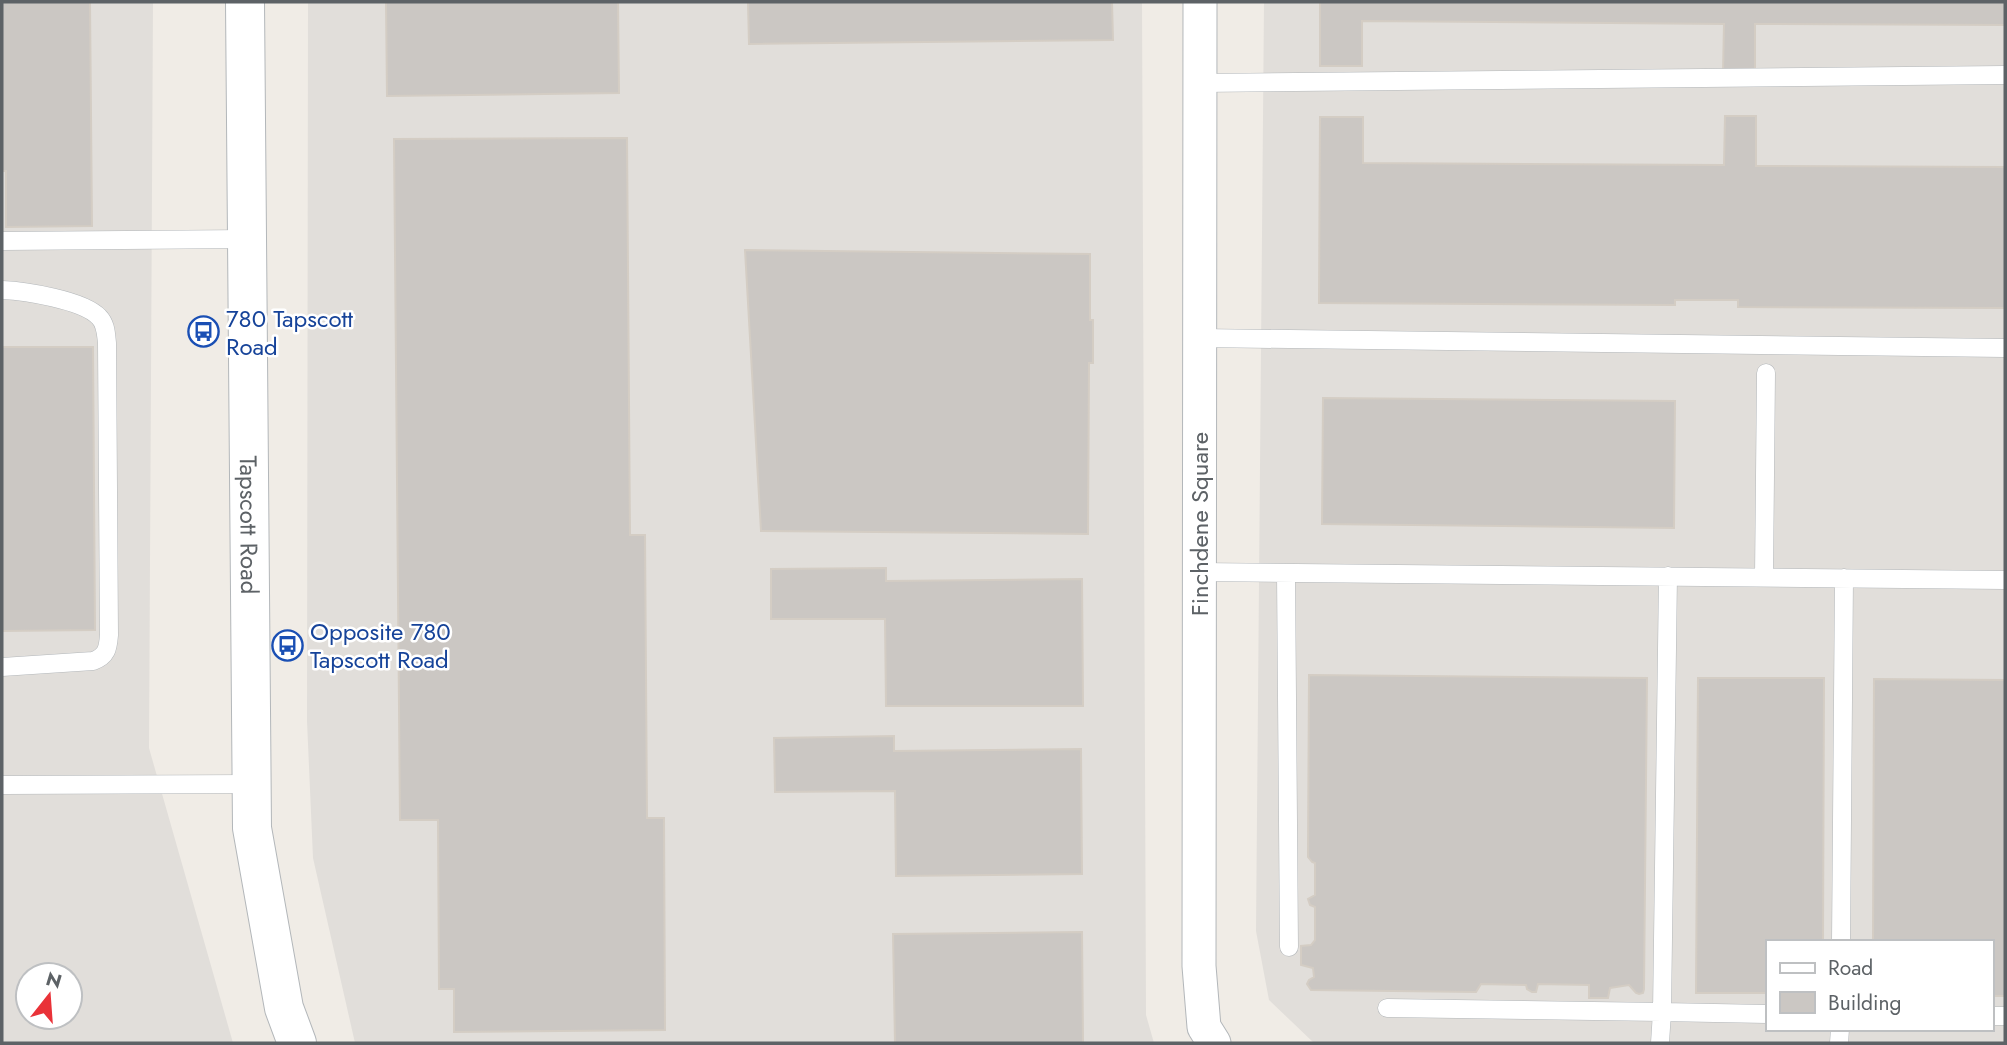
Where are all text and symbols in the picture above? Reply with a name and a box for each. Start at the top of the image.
place label: 780 Tapscott Road [226,301,353,364]
bus stop icon: 780 Tapscott Road [186,315,220,349]
street label: Finchdene Square [1182,432,1217,616]
street label: Tapscott Road [231,455,268,595]
place label: Opposite 780 Tapscott Road [310,614,451,677]
bus stop icon: Opposite 780 Tapscott Road [270,628,304,662]
legend [1766,940,1993,1031]
text: Road [1828,953,1873,983]
north arrow [14,961,84,1031]
text: N [43,965,65,995]
text: Building [1828,988,1901,1018]

